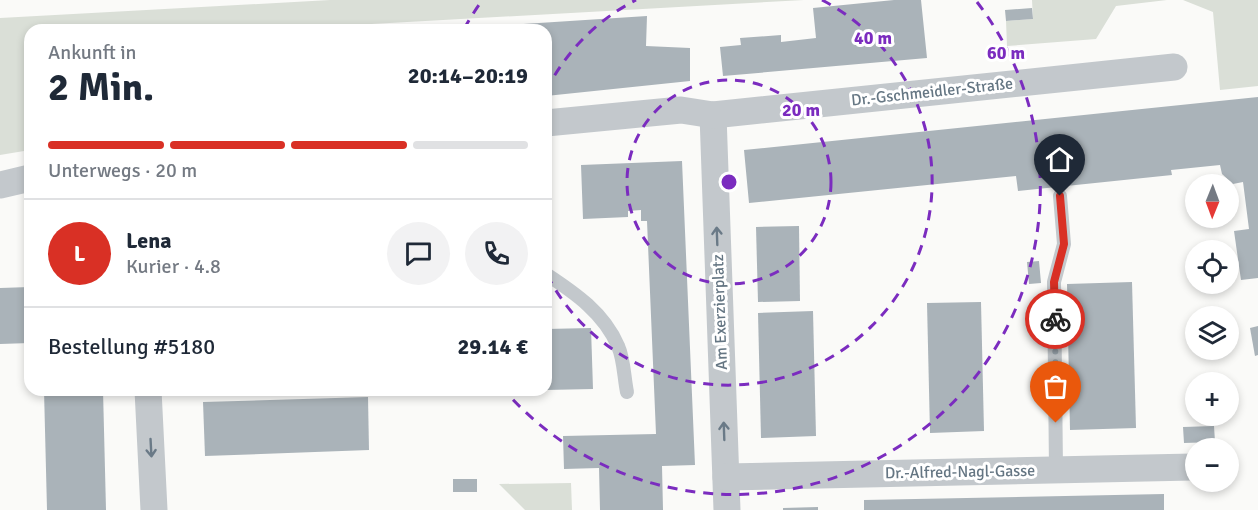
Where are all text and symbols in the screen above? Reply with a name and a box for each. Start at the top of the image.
text: 40 m [854,27,892,49]
text: Ankunft in [48,40,136,65]
text: 60 m [987,42,1025,64]
text: 20:14–20:19 [408,62,528,89]
text: 2 Min. [48,63,154,111]
street label: Dr.-Gschmeidler-Straße [850,74,1014,110]
text: 20 m [782,99,820,121]
pin [1034,134,1085,196]
icon: home [1043,143,1076,176]
text: Unterwegs · 20 m [48,158,197,183]
centre of rings [719,172,739,192]
north arrow [1185,174,1239,228]
map controls [1185,174,1239,492]
button: chat [387,222,450,285]
button: phone [465,222,528,285]
one-way arrow [712,226,723,246]
text: Lena [126,227,172,254]
text: L [74,240,85,267]
button: locate [1185,240,1239,294]
text: Kurier · 4.8 [126,254,221,279]
street label: Am Exerzierplatz [708,254,732,370]
courier [1025,289,1085,349]
icon: bike [1039,303,1072,336]
button: layers [1185,306,1239,360]
text: Bestellung #5180 [48,333,215,360]
text: 29.14 € [457,333,528,360]
pin [1030,361,1081,423]
icon: bag [1039,370,1072,403]
button: + [1185,372,1239,426]
one-way arrow [718,421,730,441]
one-way arrow [145,438,156,458]
button: − [1185,438,1239,492]
street label: Dr.-Alfred-Nagl-Gasse [885,461,1035,483]

